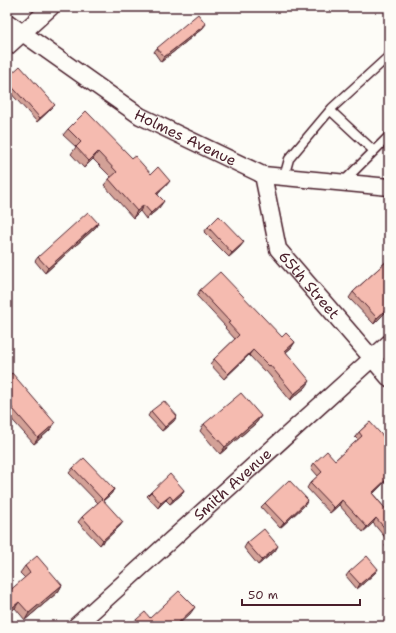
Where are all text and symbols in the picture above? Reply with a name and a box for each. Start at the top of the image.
street label: Holmes Avenue [131,105,240,171]
street label: 65th Street [274,247,344,323]
street label: Smith Avenue [189,444,276,525]
scale bar [242,581,360,607]
text: 50 m [248,587,278,603]

